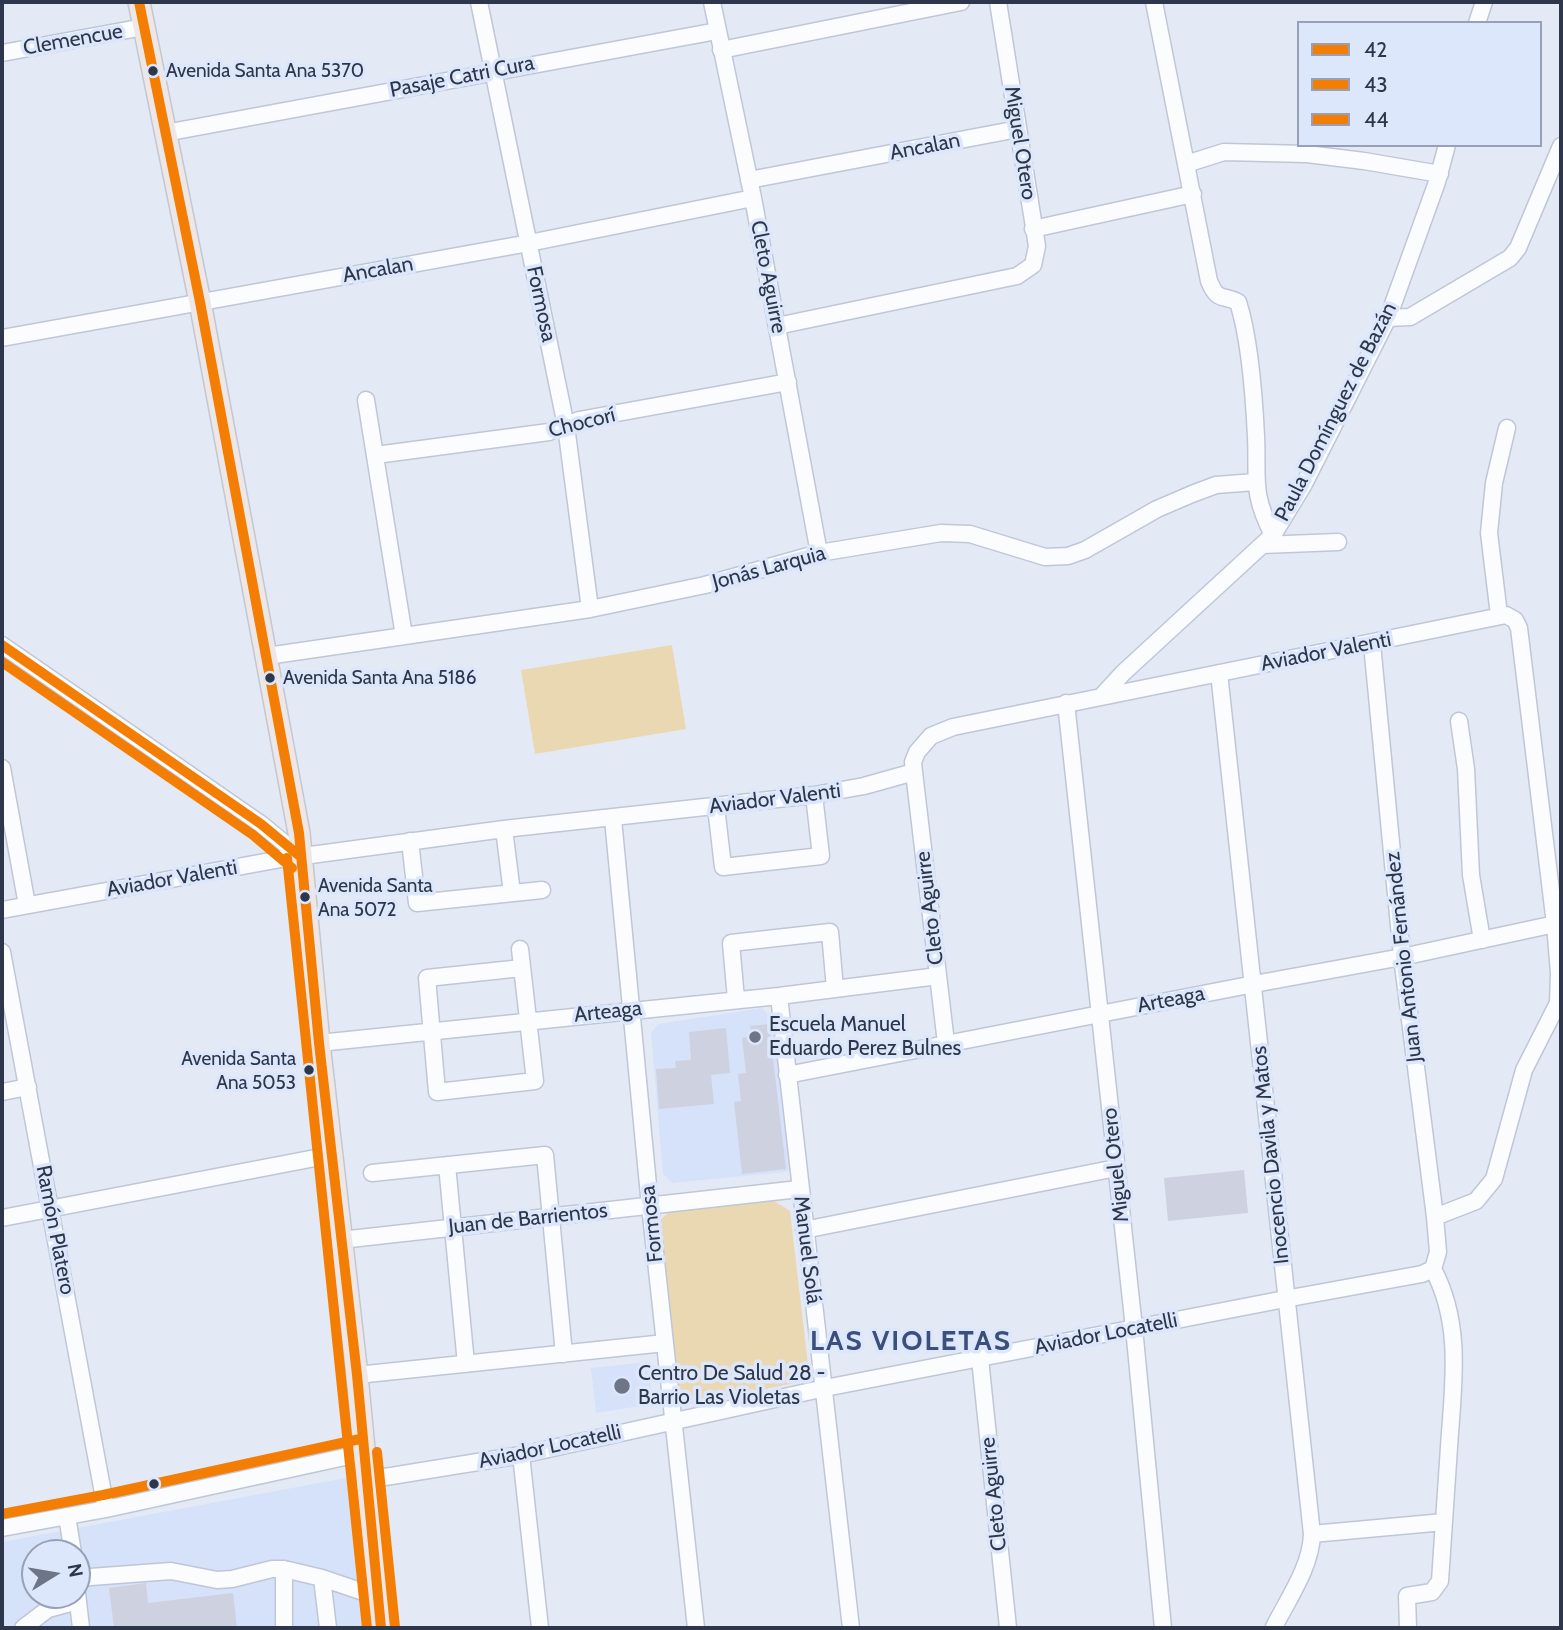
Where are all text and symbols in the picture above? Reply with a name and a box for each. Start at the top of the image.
street label: Clemencue [21,19,125,61]
legend [1297,21,1542,147]
text: 42 [1364,37,1387,62]
street label: Pasaje Catri Cura [388,51,536,103]
place label: Avenida Santa Ana 5370 [166,60,364,82]
marker: Avenida Santa Ana 5370 [146,64,160,78]
text: 43 [1364,72,1388,97]
street label: Miguel Otero [999,84,1041,202]
text: 44 [1364,107,1388,132]
street label: Ancalan [888,128,962,166]
street label: Cleto Aguirre [745,219,791,335]
street label: Ancalan [341,251,415,289]
street label: Formosa [521,264,561,344]
street label: Paula Domínguez de Bazán [1270,298,1402,526]
street label: Chocorí [546,403,618,443]
street label: Jonás Larquia [710,541,828,595]
street label: Aviador Valenti [1259,627,1393,677]
place label: Avenida Santa Ana 5186 [283,667,477,689]
marker: Avenida Santa Ana 5186 [263,671,277,685]
street label: Aviador Valenti [708,778,842,820]
street label: Cleto Aguirre [911,850,949,966]
street label: Juan Antonio Fernández [1380,851,1428,1063]
street label: Aviador Valenti [105,855,239,903]
place label: Avenida Santa Ana 5072 [318,875,433,919]
marker: Avenida Santa Ana 5072 [298,890,312,904]
street label: Arteaga [1135,981,1207,1019]
street label: Arteaga [573,996,643,1028]
place label: Escuela Manuel Eduardo Perez Bulnes [769,1012,961,1062]
marker: Escuela Manuel Eduardo Perez Bulnes [747,1029,763,1045]
street label: Inocencio Davila y Matos [1247,1045,1295,1265]
place label: Avenida Santa Ana 5053 [181,1048,296,1092]
marker: Avenida Santa Ana 5053 [302,1063,316,1077]
street label: Miguel Otero [1097,1106,1135,1224]
street label: Ramón Platero [30,1163,80,1297]
street label: Formosa [635,1184,669,1264]
street label: Manuel Solá [788,1194,826,1306]
street label: Juan de Barrientos [447,1198,609,1240]
street label: Aviador Locatelli [1032,1308,1180,1360]
district label: LAS VIOLETAS [811,1325,1011,1359]
place label: Centro De Salud 28 - Barrio Las Violetas [638,1361,825,1411]
marker: Centro De Salud 28 - Barrio Las Violetas [612,1376,632,1396]
street label: Aviador Locatelli [476,1420,624,1474]
street label: Cleto Aguirre [975,1436,1013,1552]
unlabelled marker [147,1477,161,1491]
north arrow [21,1539,91,1609]
text: N [63,1561,88,1579]

